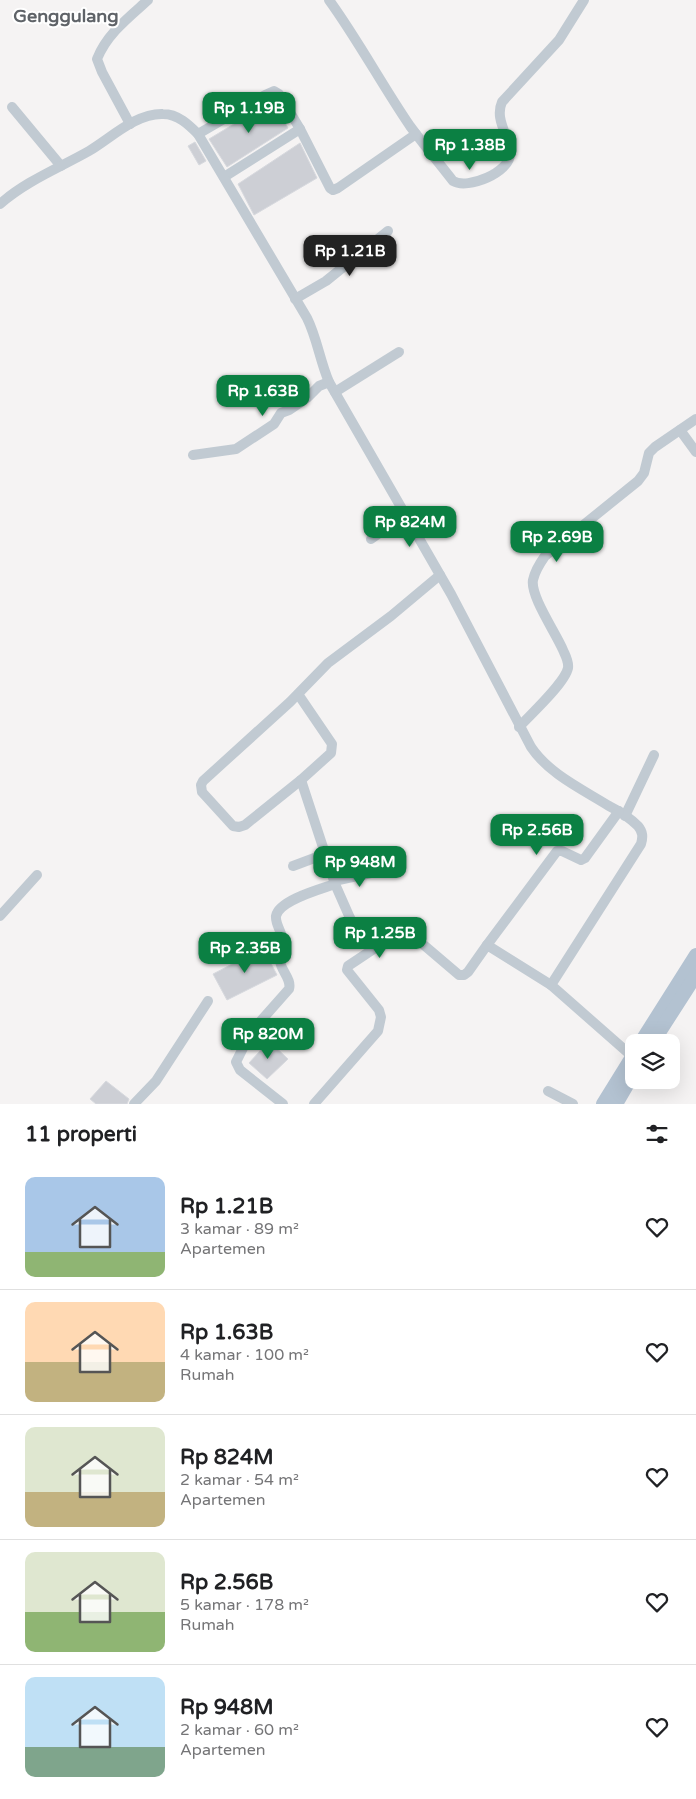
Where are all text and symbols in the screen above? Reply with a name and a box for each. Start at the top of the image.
district label: Genggulang [13,5,119,27]
pin: Rp 1.19B [197,92,301,134]
text: Rp 1.19B [213,98,285,118]
pin: Rp 1.38B [418,128,522,171]
text: Rp 1.38B [434,135,506,155]
pin: Rp 1.21B [298,234,402,277]
text: Rp 1.21B [314,241,386,261]
pin: Rp 1.63B [211,374,315,417]
text: Rp 1.63B [227,381,299,401]
pin: Rp 824M [364,506,456,548]
text: Rp 824M [374,512,446,532]
pin: Rp 2.69B [505,520,609,563]
text: Rp 2.69B [521,527,593,547]
pin: Rp 2.56B [485,814,589,856]
text: Rp 2.56B [501,820,573,840]
pin: Rp 948M [314,846,406,888]
text: Rp 948M [324,852,396,872]
pin: Rp 1.25B [328,916,432,959]
text: Rp 1.25B [344,923,416,943]
pin: Rp 2.35B [193,932,297,974]
text: Rp 2.35B [209,938,281,958]
pin: Rp 820M [222,1018,314,1060]
text: Rp 820M [232,1024,304,1044]
map controls [625,1034,680,1089]
button: layers [625,1034,680,1089]
icon: filters [643,1120,671,1148]
text: 11 properti [25,1122,137,1147]
text: Rp 1.21B [180,1194,273,1219]
icon: home [65,1197,125,1257]
icon: heart [643,1213,671,1241]
text: 3 kamar · 89 m² [180,1219,299,1239]
text: Apartemen [180,1239,266,1259]
text: Rp 1.63B [180,1320,273,1345]
icon: home [65,1322,125,1382]
icon: heart [643,1338,671,1366]
text: 4 kamar · 100 m² [180,1345,309,1365]
text: Rumah [180,1365,235,1385]
text: Rp 824M [180,1445,274,1470]
icon: home [65,1447,125,1507]
icon: heart [643,1463,671,1491]
text: 2 kamar · 54 m² [180,1470,299,1490]
text: Apartemen [180,1490,266,1510]
text: Rp 2.56B [180,1570,273,1595]
icon: home [65,1572,125,1632]
icon: heart [643,1588,671,1616]
text: 5 kamar · 178 m² [180,1595,309,1615]
text: Rumah [180,1615,235,1635]
text: Rp 948M [180,1695,274,1720]
icon: home [65,1697,125,1757]
icon: heart [643,1713,671,1741]
text: 2 kamar · 60 m² [180,1720,299,1740]
text: Apartemen [180,1740,266,1760]

